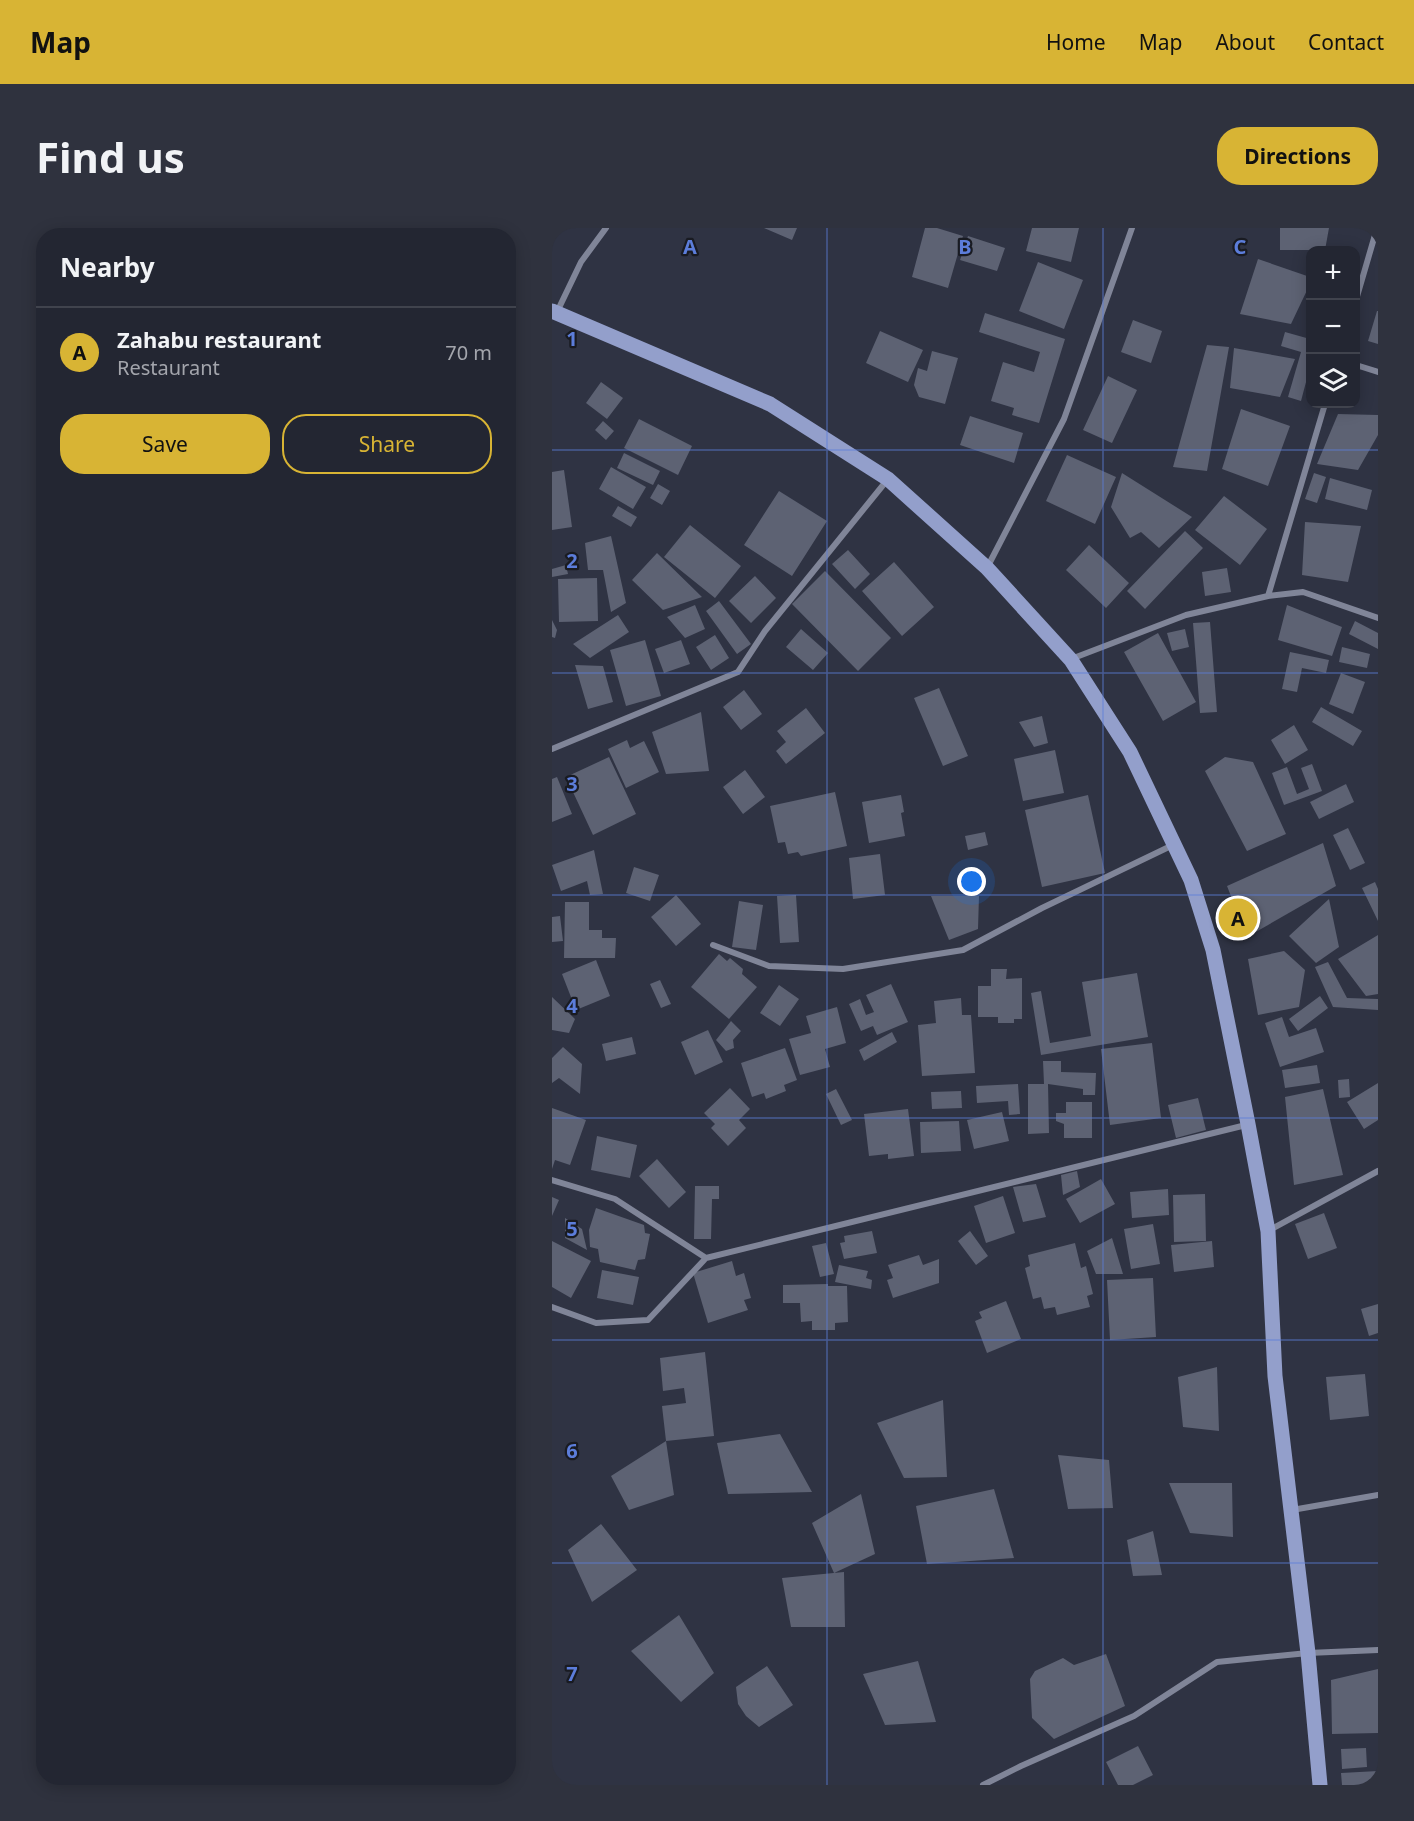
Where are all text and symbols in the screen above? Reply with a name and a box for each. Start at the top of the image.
text: Map [30,23,91,61]
text: Home [1046,28,1106,56]
text: Map [1139,28,1182,56]
text: About [1215,28,1275,56]
text: Contact [1308,28,1384,56]
button: Directions [1217,127,1378,185]
text: Find us [36,128,185,185]
text: A [683,233,697,260]
text: B [958,233,972,260]
text: C [1234,233,1247,260]
map controls [1306,246,1360,408]
button: + [1306,246,1360,300]
text: Nearby [60,249,155,285]
button: − [1306,300,1360,354]
text: Zahabu restaurant [117,324,321,354]
text: 1 [566,325,578,352]
text: A [73,339,86,366]
text: 70 m [445,339,492,366]
text: Restaurant [117,354,220,381]
button: layers [1306,354,1360,408]
button: Save [60,414,270,474]
button: Share [282,414,492,474]
text: 2 [566,547,578,574]
text: 3 [566,770,578,797]
your location [957,867,986,896]
pin: A [1218,896,1258,940]
text: 4 [566,992,578,1019]
text: 5 [566,1215,578,1242]
text: 6 [566,1437,578,1464]
text: 7 [566,1660,578,1687]

